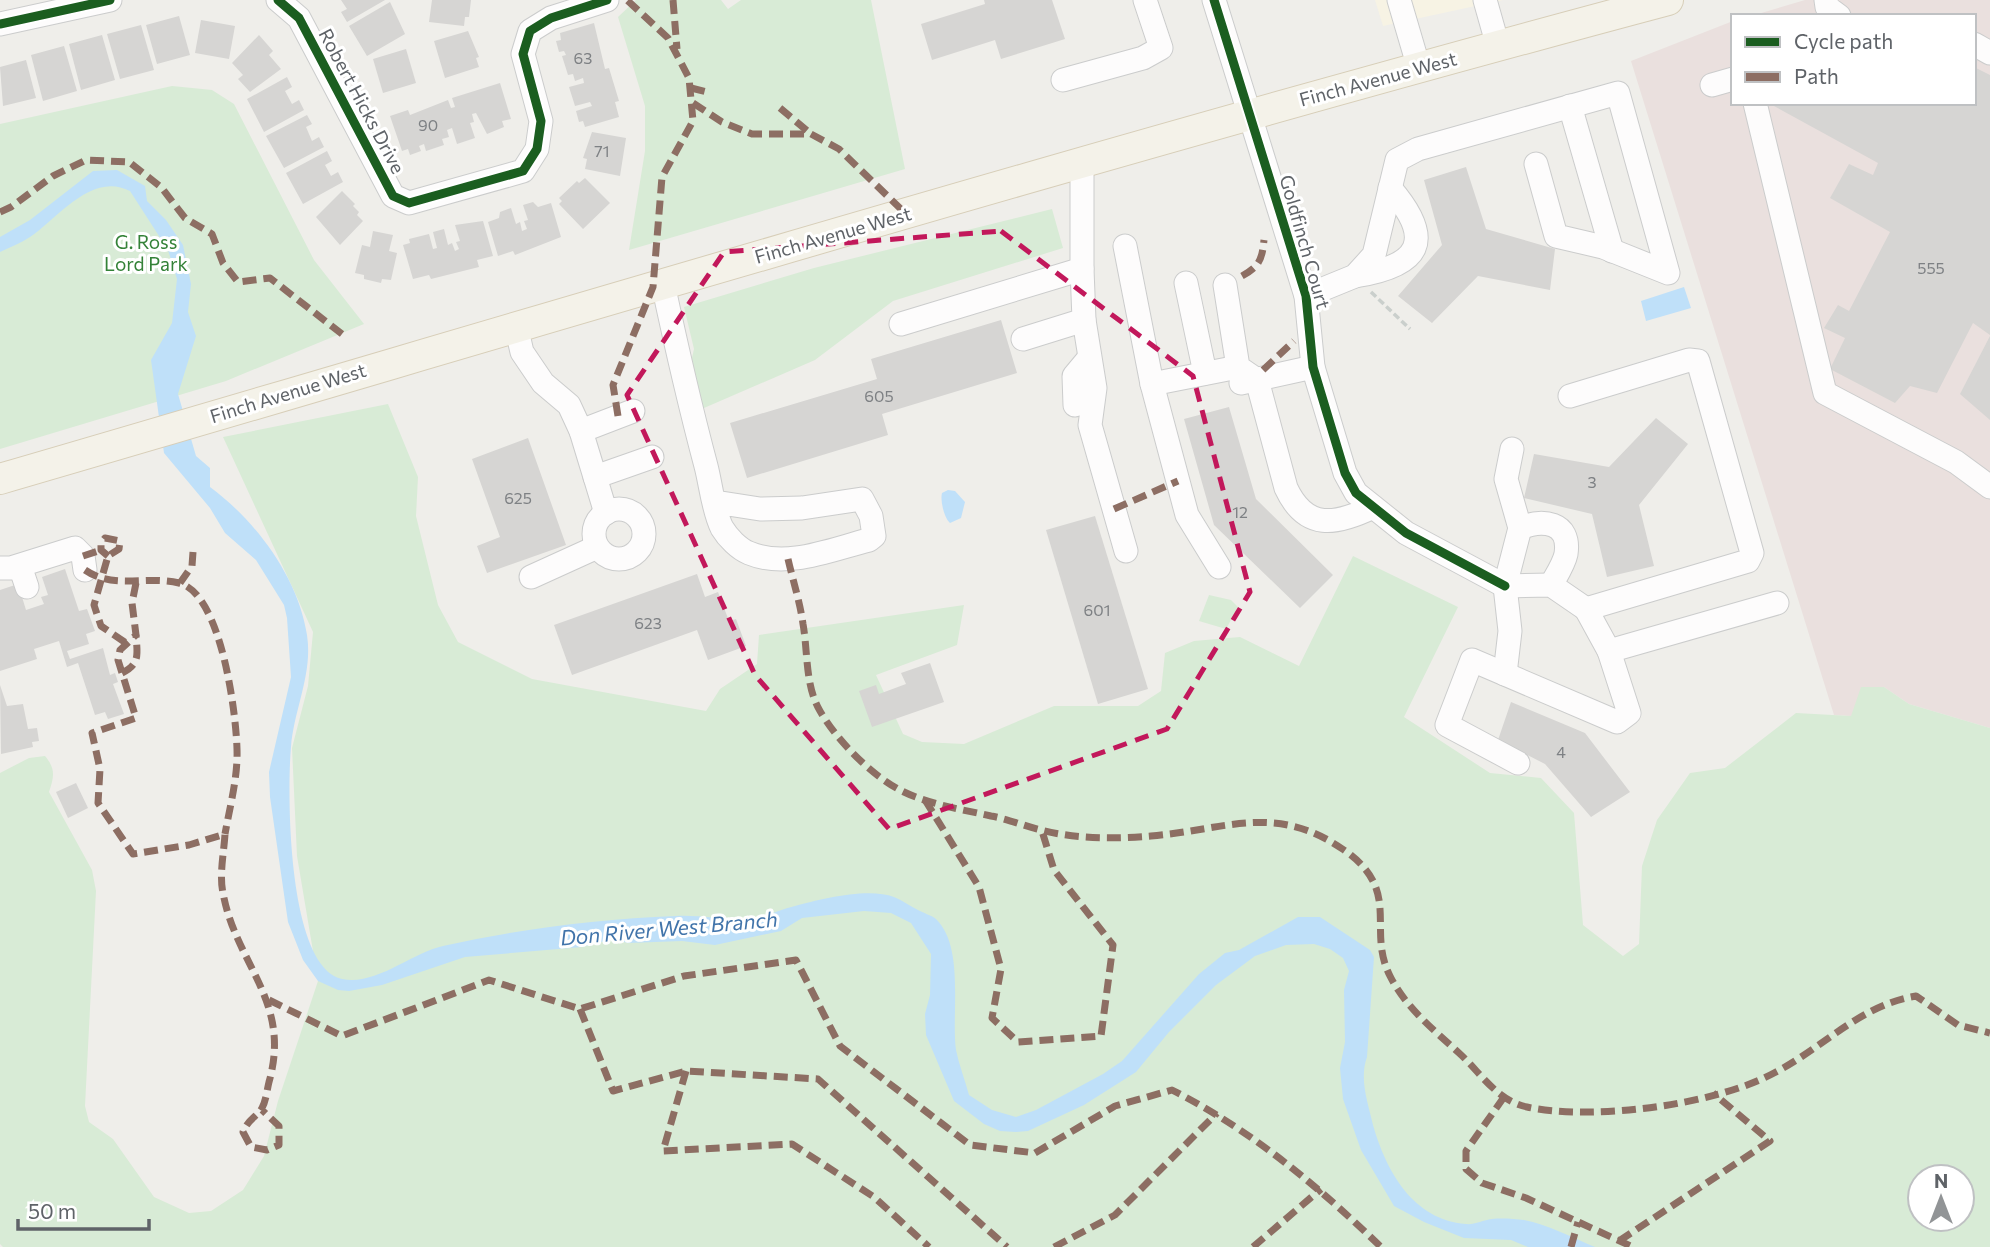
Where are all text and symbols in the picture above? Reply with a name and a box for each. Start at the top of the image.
legend [1731,14,1976,105]
street label: Robert Hicks Drive [315,24,410,177]
text: Cycle path [1794,28,1893,53]
street label: Finch Avenue West [1297,46,1459,111]
house number: 63 [574,48,592,67]
text: Path [1794,63,1839,88]
house number: 90 [418,115,438,134]
house number: 71 [594,141,610,160]
street label: Goldfinch Court [1275,172,1336,312]
street label: Finch Avenue West [752,201,914,268]
park label: G. Ross Lord Park [104,230,188,275]
house number: 555 [1917,258,1945,277]
street label: Finch Avenue West [207,358,369,427]
house number: 605 [864,386,894,405]
house number: 3 [1587,472,1597,491]
house number: 625 [504,488,532,507]
house number: 12 [1232,502,1248,521]
house number: 601 [1084,600,1111,619]
house number: 623 [634,613,662,632]
house number: 4 [1556,742,1566,761]
water label: Don River West Branch [559,906,779,949]
north arrow [1906,1163,1976,1233]
text: N [1934,1169,1948,1192]
scale bar [18,1188,149,1232]
text: 50 m [28,1198,76,1223]

